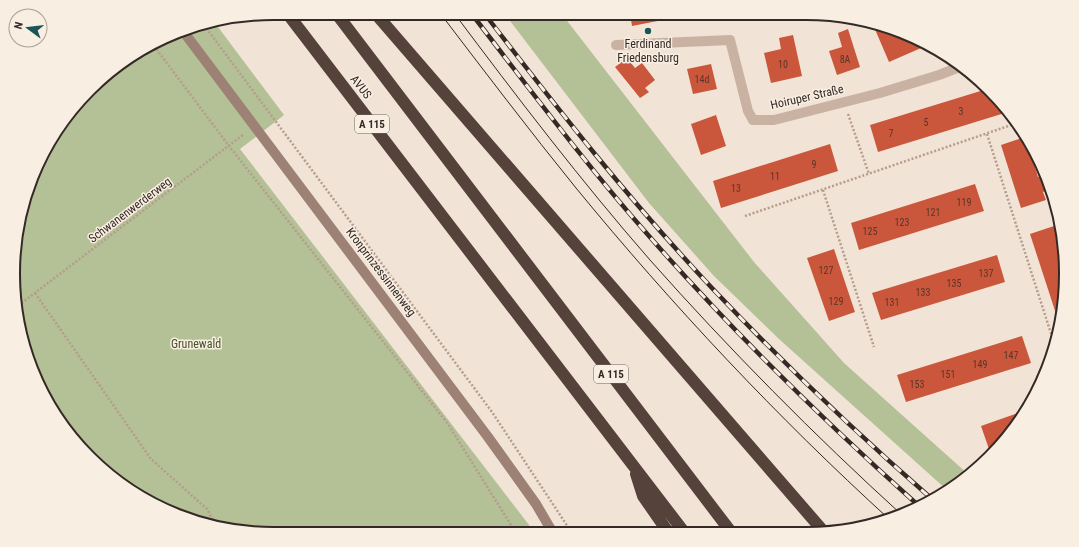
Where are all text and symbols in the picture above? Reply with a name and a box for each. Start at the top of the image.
north arrow [8,8,48,48]
text: N [12,20,26,30]
marker: Ferdinand Friedensburg [643,26,653,36]
place label: Ferdinand Friedensburg [617,37,679,65]
house number: 8A [840,54,851,65]
house number: 10 [778,59,788,70]
street label: AVUS [347,72,375,102]
house number: 14d [695,74,709,85]
street label: Hoiruper Straße [769,82,845,112]
house number: 3 [959,106,964,117]
road number: A 115 [355,115,389,133]
house number: 5 [924,117,929,128]
house number: 7 [889,128,894,139]
house number: 9 [812,159,817,170]
house number: 11 [770,171,780,182]
street label: Schwanenwerderweg [86,174,174,246]
house number: 13 [731,183,741,194]
house number: 119 [957,197,971,208]
house number: 121 [926,207,940,218]
house number: 123 [895,217,909,228]
street label: Kronprinzessinnenweg [343,225,419,319]
house number: 125 [863,226,877,237]
house number: 127 [819,265,833,276]
house number: 137 [979,268,993,279]
house number: 135 [947,278,961,289]
house number: 133 [916,287,930,298]
house number: 129 [829,296,843,307]
house number: 131 [885,297,899,308]
park label: Grunewald [171,337,221,351]
house number: 147 [1004,350,1018,361]
house number: 149 [973,359,987,370]
road number: A 115 [594,365,628,383]
house number: 151 [941,369,955,380]
house number: 153 [910,379,924,390]

